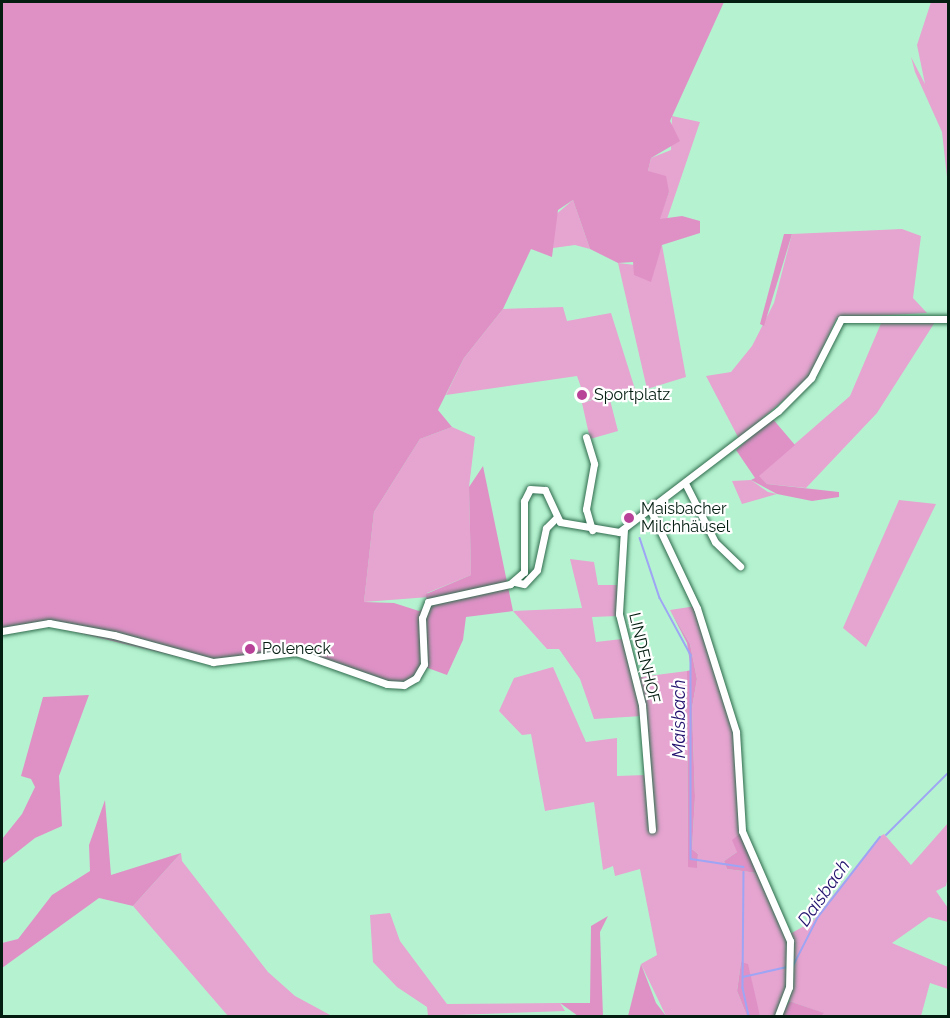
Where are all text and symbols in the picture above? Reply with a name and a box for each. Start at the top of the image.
place label: Sportplatz [594,385,670,405]
marker: Sportplatz [575,388,589,402]
place label: Maisbacher Milchhäusel [641,499,730,537]
marker: Maisbacher Milchhäusel [622,511,636,525]
street label: LINDENHOF [624,611,664,705]
place label: Poleneck [262,639,331,659]
marker: Poleneck [243,642,257,656]
water label: Maisbach [668,680,690,758]
water label: Daisbach [793,856,855,930]

